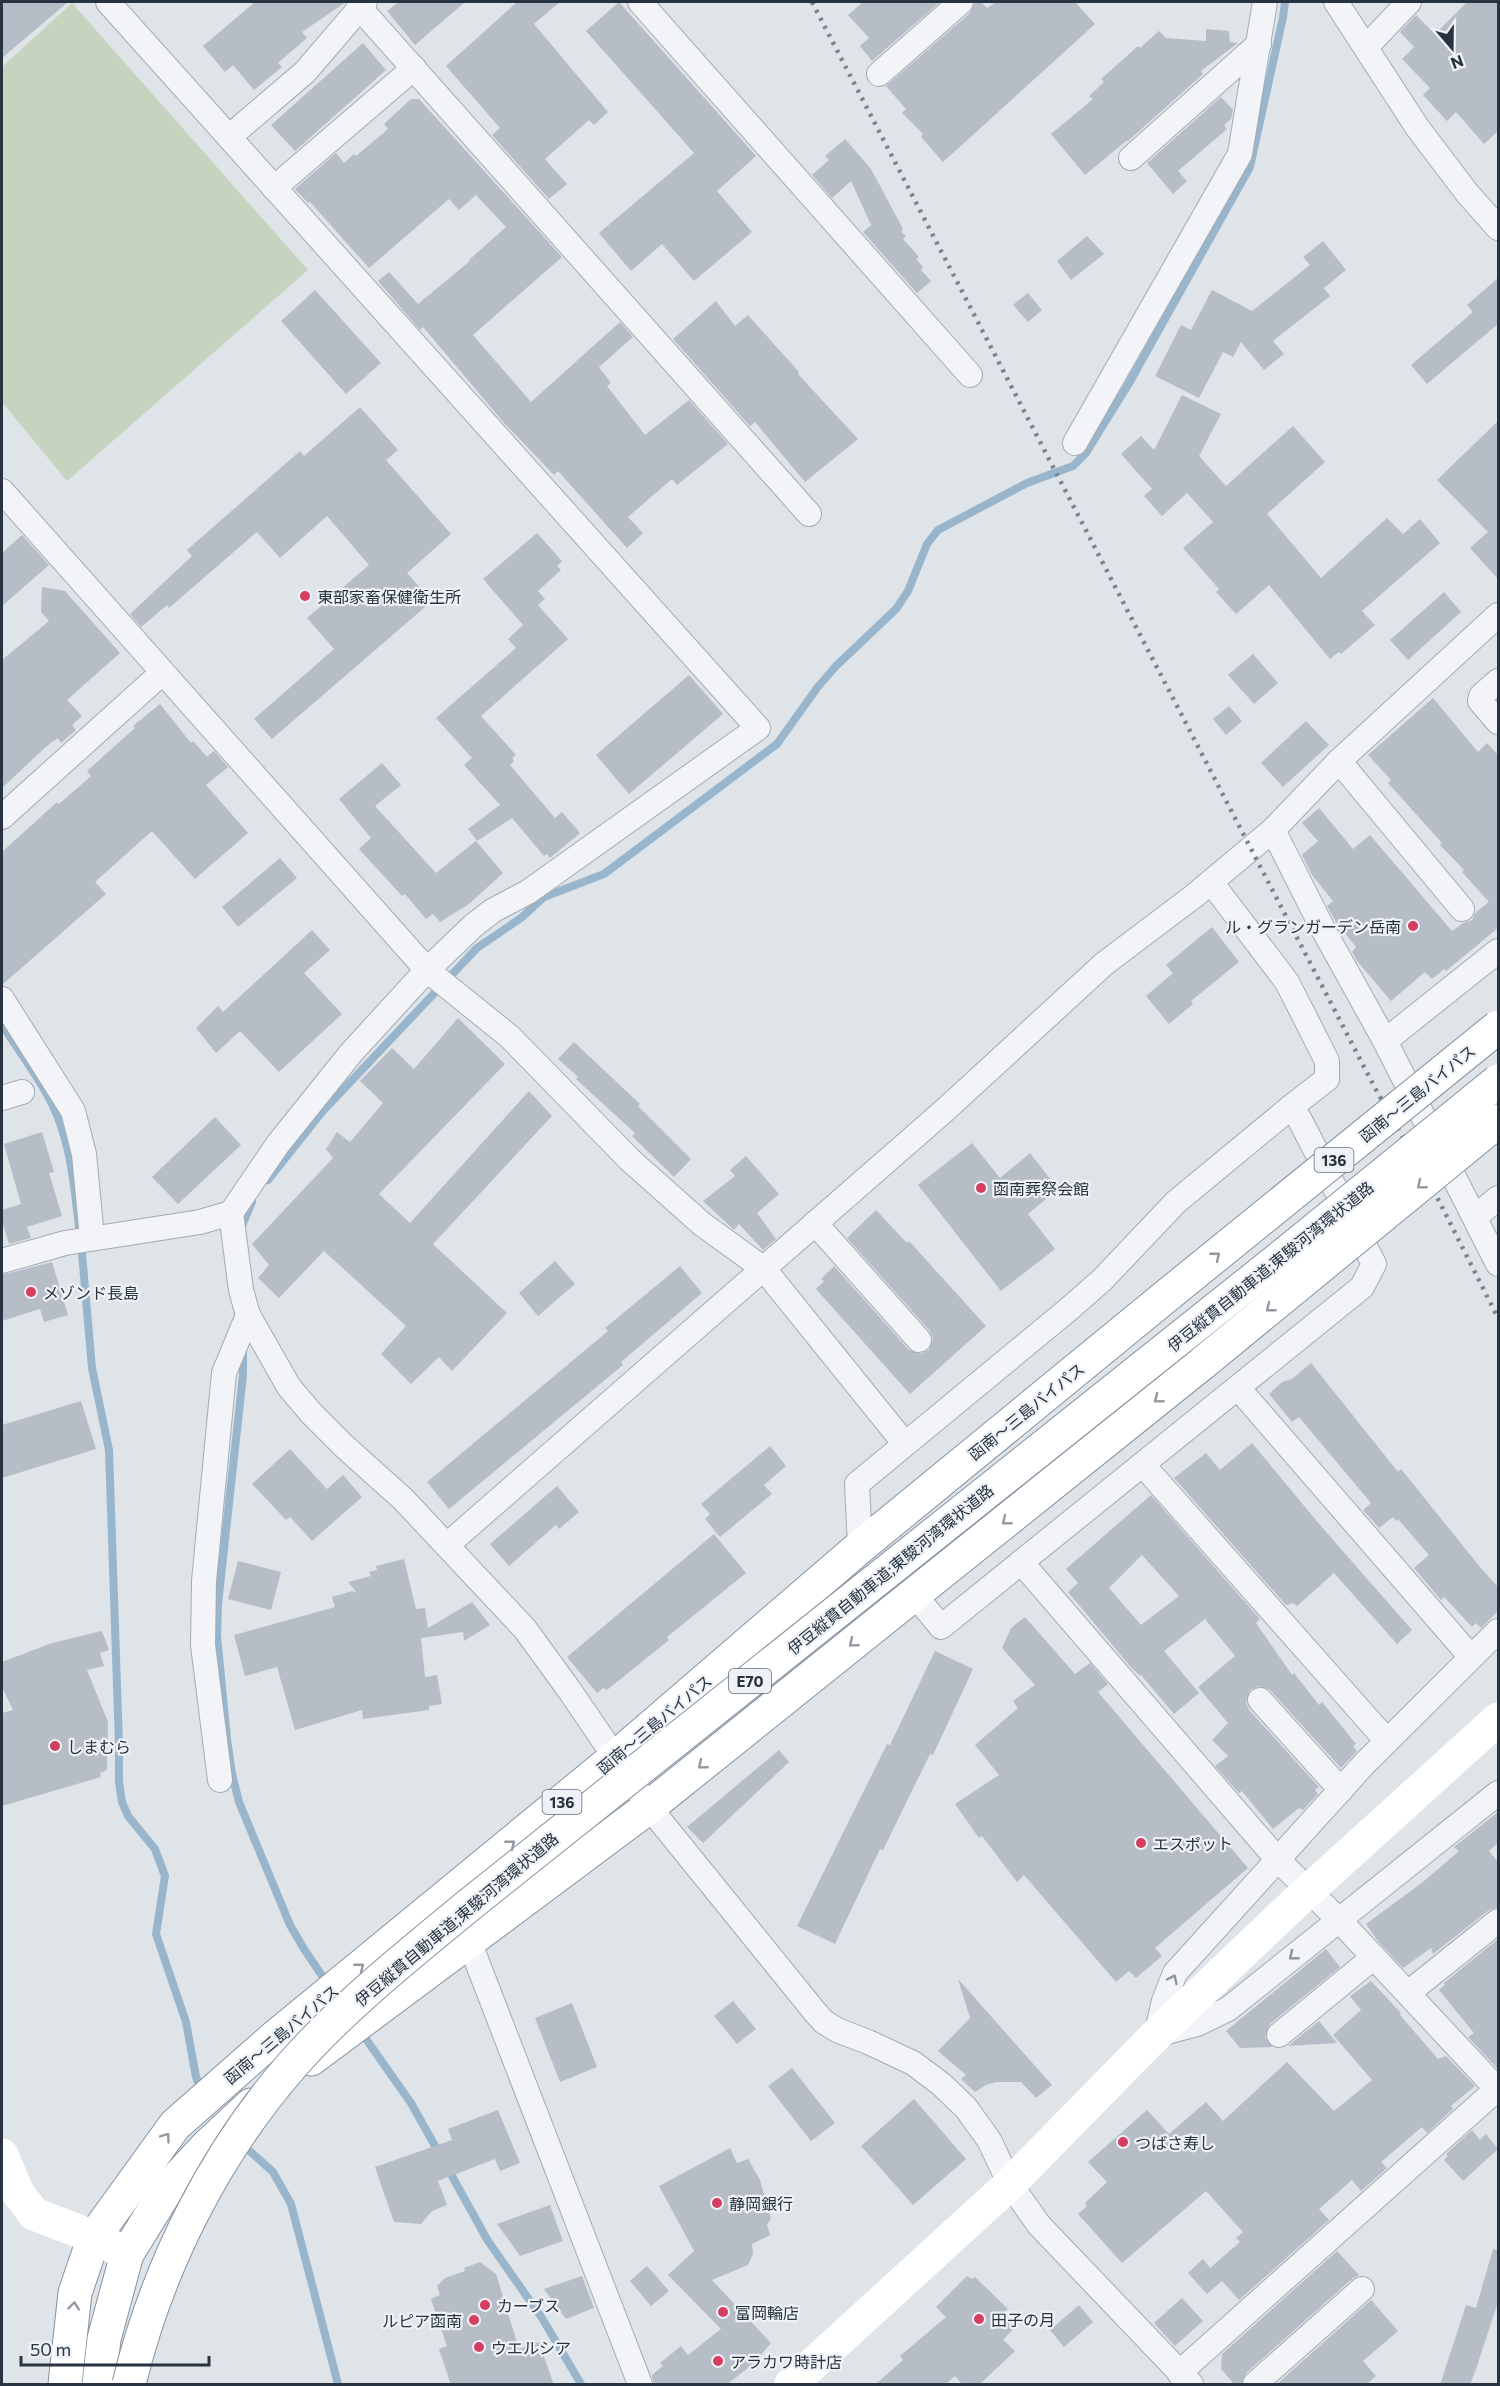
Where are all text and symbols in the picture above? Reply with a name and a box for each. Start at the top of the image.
north arrow [1422,18,1482,78]
text: N [1448,52,1466,74]
place label: 東部家畜保健衛生所 [317,587,461,606]
marker: 東部家畜保健衛生所 [298,589,312,603]
place label: ル・グランガーデン岳南 [1225,917,1401,936]
marker: ル・グランガーデン岳南 [1406,919,1420,933]
street label: 函南～三島バイパス [1355,1040,1479,1146]
road number: 136 [1314,1148,1354,1172]
street label: 伊豆縦貫自動車道;東駿河湾環状道路 [1163,1177,1377,1355]
one-way arrow [1417,1178,1428,1189]
place label: 函南葬祭会館 [993,1179,1089,1198]
marker: 函南葬祭会館 [974,1181,988,1195]
one-way arrow [1209,1252,1220,1263]
place label: メゾンド長島 [43,1283,139,1302]
marker: メゾンド長島 [24,1285,38,1299]
one-way arrow [1266,1301,1277,1312]
street label: 函南～三島バイパス [964,1358,1088,1464]
one-way arrow [1154,1392,1165,1403]
street label: 伊豆縦貫自動車道;東駿河湾環状道路 [783,1480,997,1658]
one-way arrow [1001,1513,1012,1524]
one-way arrow [849,1635,860,1646]
road number: E70 [729,1669,771,1693]
street label: 函南～三島バイパス [593,1671,715,1777]
place label: しまむら [67,1737,131,1756]
marker: しまむら [48,1739,62,1753]
one-way arrow [697,1757,708,1768]
road number: 136 [542,1790,582,1814]
street label: 伊豆縦貫自動車道;東駿河湾環状道路 [350,1828,562,2010]
place label: エスポット [1153,1834,1233,1853]
marker: エスポット [1134,1836,1148,1850]
one-way arrow [504,1840,515,1851]
one-way arrow [1289,1949,1300,1960]
one-way arrow [353,1964,364,1975]
one-way arrow [1166,1975,1178,1986]
street label: 函南～三島バイパス [220,1981,342,2087]
one-way arrow [159,2133,170,2144]
place label: つばさ寿し [1135,2133,1215,2152]
marker: つばさ寿し [1116,2135,1130,2149]
place label: 静岡銀行 [729,2194,793,2213]
marker: 静岡銀行 [710,2196,724,2210]
place label: カーブス [497,2296,560,2315]
marker: カーブス [478,2298,492,2312]
one-way arrow [67,2301,79,2310]
place label: 富岡輪店 [735,2303,799,2322]
marker: 富岡輪店 [716,2305,730,2319]
place label: 田子の月 [991,2310,1055,2329]
place label: ルピア函南 [382,2311,462,2330]
marker: 田子の月 [972,2312,986,2326]
marker: ルピア函南 [467,2313,481,2327]
scale bar [21,2329,208,2367]
text: 50 m [30,2338,71,2360]
place label: ウエルシア [491,2338,571,2357]
marker: ウエルシア [472,2340,486,2354]
place label: アラカワ時計店 [730,2352,842,2371]
marker: アラカワ時計店 [711,2354,725,2368]

